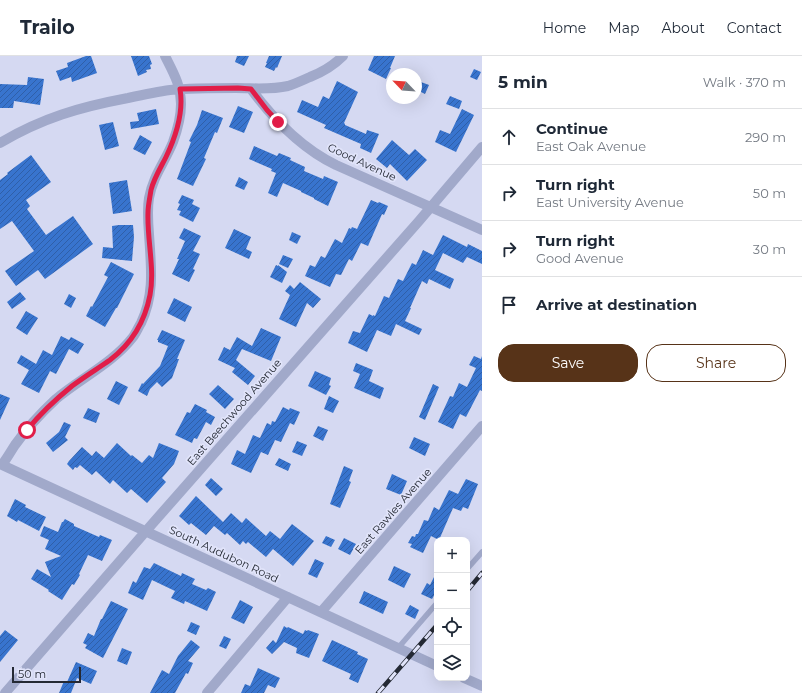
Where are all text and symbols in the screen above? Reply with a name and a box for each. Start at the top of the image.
text: Trailo [20,16,75,39]
text: Home [543,19,586,37]
text: Map [608,19,639,37]
text: About [661,19,705,37]
text: Contact [727,19,782,37]
north arrow [386,68,422,104]
text: 5 min [498,72,548,92]
text: Walk · 370 m [703,74,786,90]
route end [269,113,287,131]
text: Continue [536,119,608,138]
icon: ahead [498,126,520,148]
text: 290 m [745,129,786,145]
text: East Oak Avenue [536,138,646,154]
street label: Good Avenue [325,140,399,184]
text: Turn right [536,175,615,194]
icon: right [498,182,520,204]
text: 50 m [753,185,786,201]
text: East University Avenue [536,194,684,210]
text: Turn right [536,231,615,250]
icon: right [498,238,520,260]
text: 30 m [753,241,786,257]
text: Good Avenue [536,250,624,266]
icon: arrive [498,294,520,316]
text: Arrive at destination [536,295,697,314]
button: Save [498,344,638,382]
button: Share [646,344,786,382]
street label: East Beechwood Avenue [184,356,284,468]
route start [18,421,36,439]
street label: East Rawles Avenue [352,465,435,557]
street label: South Audubon Road [167,522,281,586]
map controls [434,537,470,681]
button: + [434,537,470,573]
button: − [434,573,470,609]
button: locate [434,609,470,645]
button: layers [434,645,470,681]
scale bar [12,665,81,684]
text: 50 m [18,667,46,681]

